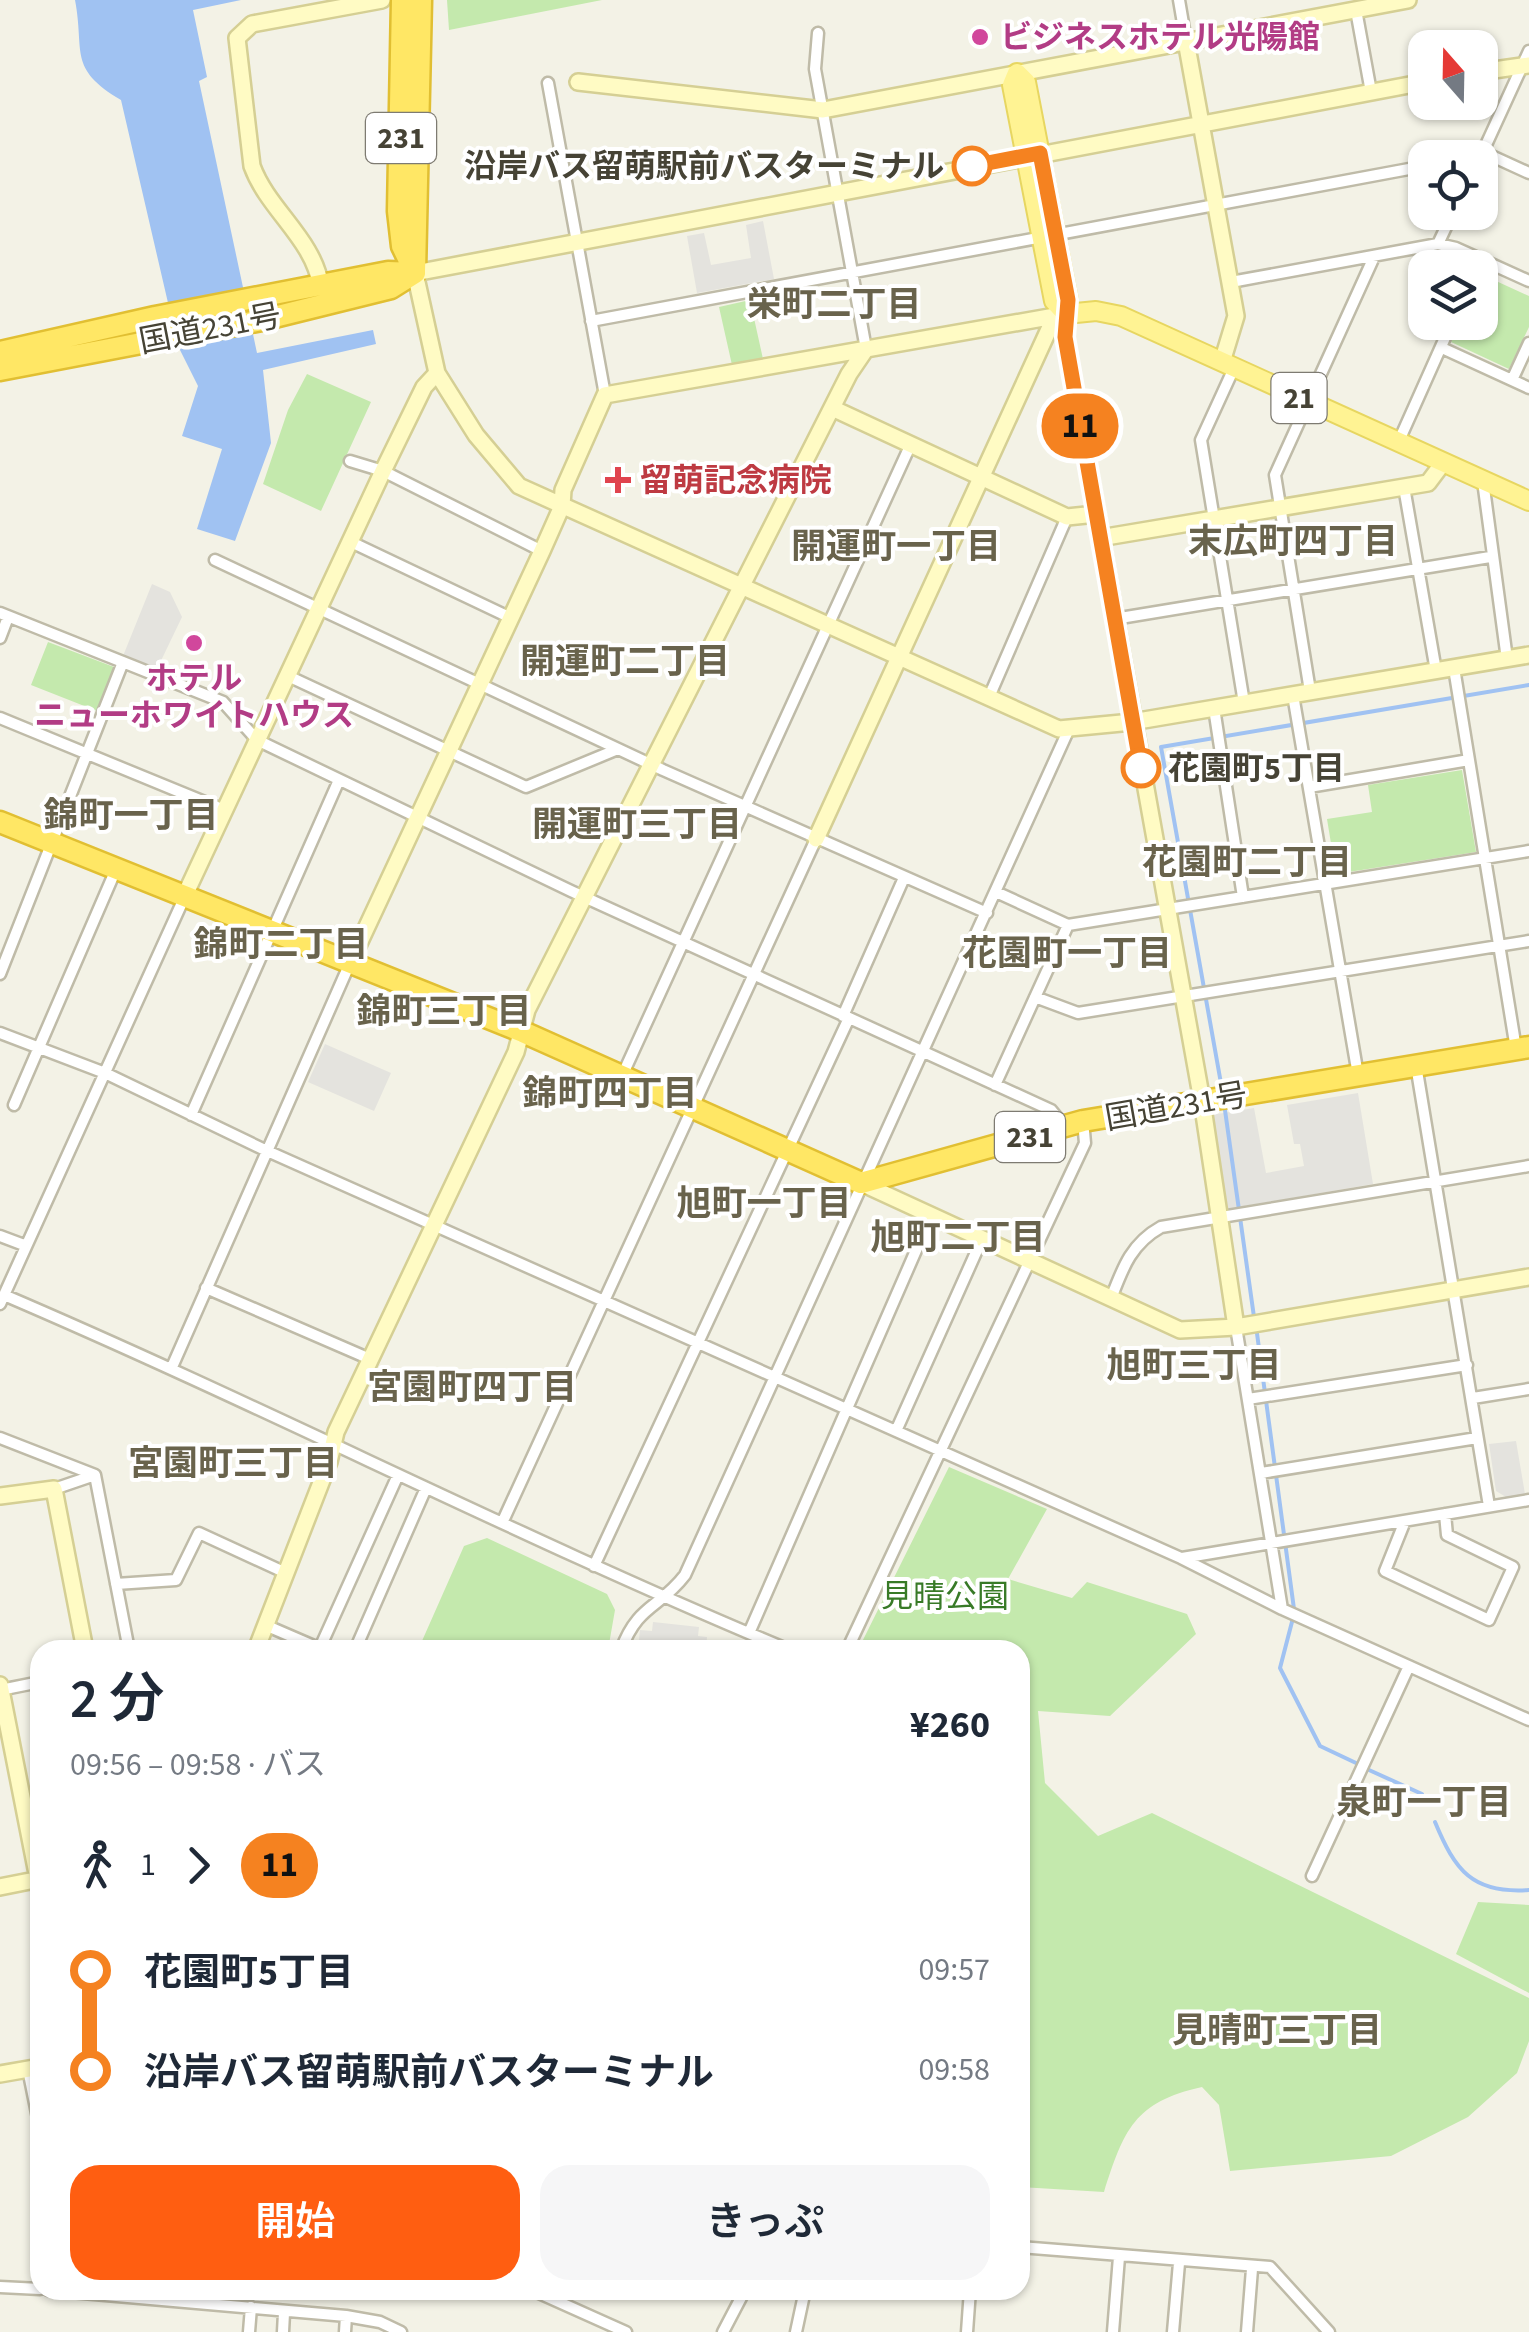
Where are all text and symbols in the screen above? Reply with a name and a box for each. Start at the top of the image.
place label: ビジネスホテル光陽館 [1000,15,1320,61]
marker: ビジネスホテル光陽館 [969,26,991,48]
north arrow [1408,30,1498,120]
map controls [1408,30,1498,340]
road number: 231 [366,113,436,163]
button: locate [1408,140,1498,230]
place label: 沿岸バス留萌駅前バスターミナル [464,144,944,190]
marker: 沿岸バス留萌駅前バスターミナル [953,147,991,185]
button: layers [1408,250,1498,340]
district label: 栄町二丁目 [746,280,922,330]
street label: 国道231号 [135,293,285,365]
road number: 21 [1272,373,1326,423]
line badge: 11 [1035,394,1125,458]
text: 11 [1062,401,1098,451]
place label: 留萌記念病院 [640,458,832,504]
marker: 留萌記念病院 [605,467,631,493]
district label: 末広町四丁目 [1188,517,1398,567]
district label: 開運町一丁目 [791,522,1001,572]
marker: ホテル ニューホワイトハウス [183,632,205,654]
district label: 開運町二丁目 [520,637,730,687]
place label: ホテル ニューホワイトハウス [34,656,354,739]
place label: 花園町5丁目 [1168,746,1345,792]
marker: 花園町5丁目 [1122,749,1160,787]
district label: 錦町一丁目 [43,791,219,841]
district label: 開運町三丁目 [532,800,742,850]
district label: 花園町二丁目 [1142,838,1352,888]
district label: 錦町二丁目 [193,920,369,970]
district label: 花園町一丁目 [962,929,1172,979]
district label: 錦町三丁目 [356,987,532,1037]
district label: 錦町四丁目 [522,1069,698,1119]
street label: 国道231号 [1101,1072,1251,1142]
road number: 231 [995,1112,1065,1162]
district label: 旭町一丁目 [676,1179,852,1229]
district label: 旭町二丁目 [870,1213,1046,1263]
district label: 旭町三丁目 [1106,1341,1282,1391]
district label: 宮園町四丁目 [367,1363,577,1413]
district label: 宮園町三丁目 [128,1439,338,1489]
park label: 見晴公園 [881,1574,1009,1620]
text: 2 分 [70,1661,164,1739]
text: ¥260 [910,1698,990,1752]
text: 09:56 – 09:58 · バス [70,1742,326,1788]
district label: 泉町一丁目 [1336,1778,1512,1828]
icon: walk [70,1838,125,1893]
icon: forward [171,1838,226,1893]
text: 11 [261,1840,298,1890]
text: 1 [140,1842,156,1888]
text: 花園町5丁目 [144,1946,354,2000]
text: 09:57 [918,1947,990,1993]
district label: 見晴町三丁目 [1172,2006,1382,2056]
text: 沿岸バス留萌駅前バスターミナル [144,2046,714,2100]
text: 09:58 [918,2047,990,2093]
button: 開始 [70,2165,520,2280]
button: きっぷ [540,2165,990,2280]

